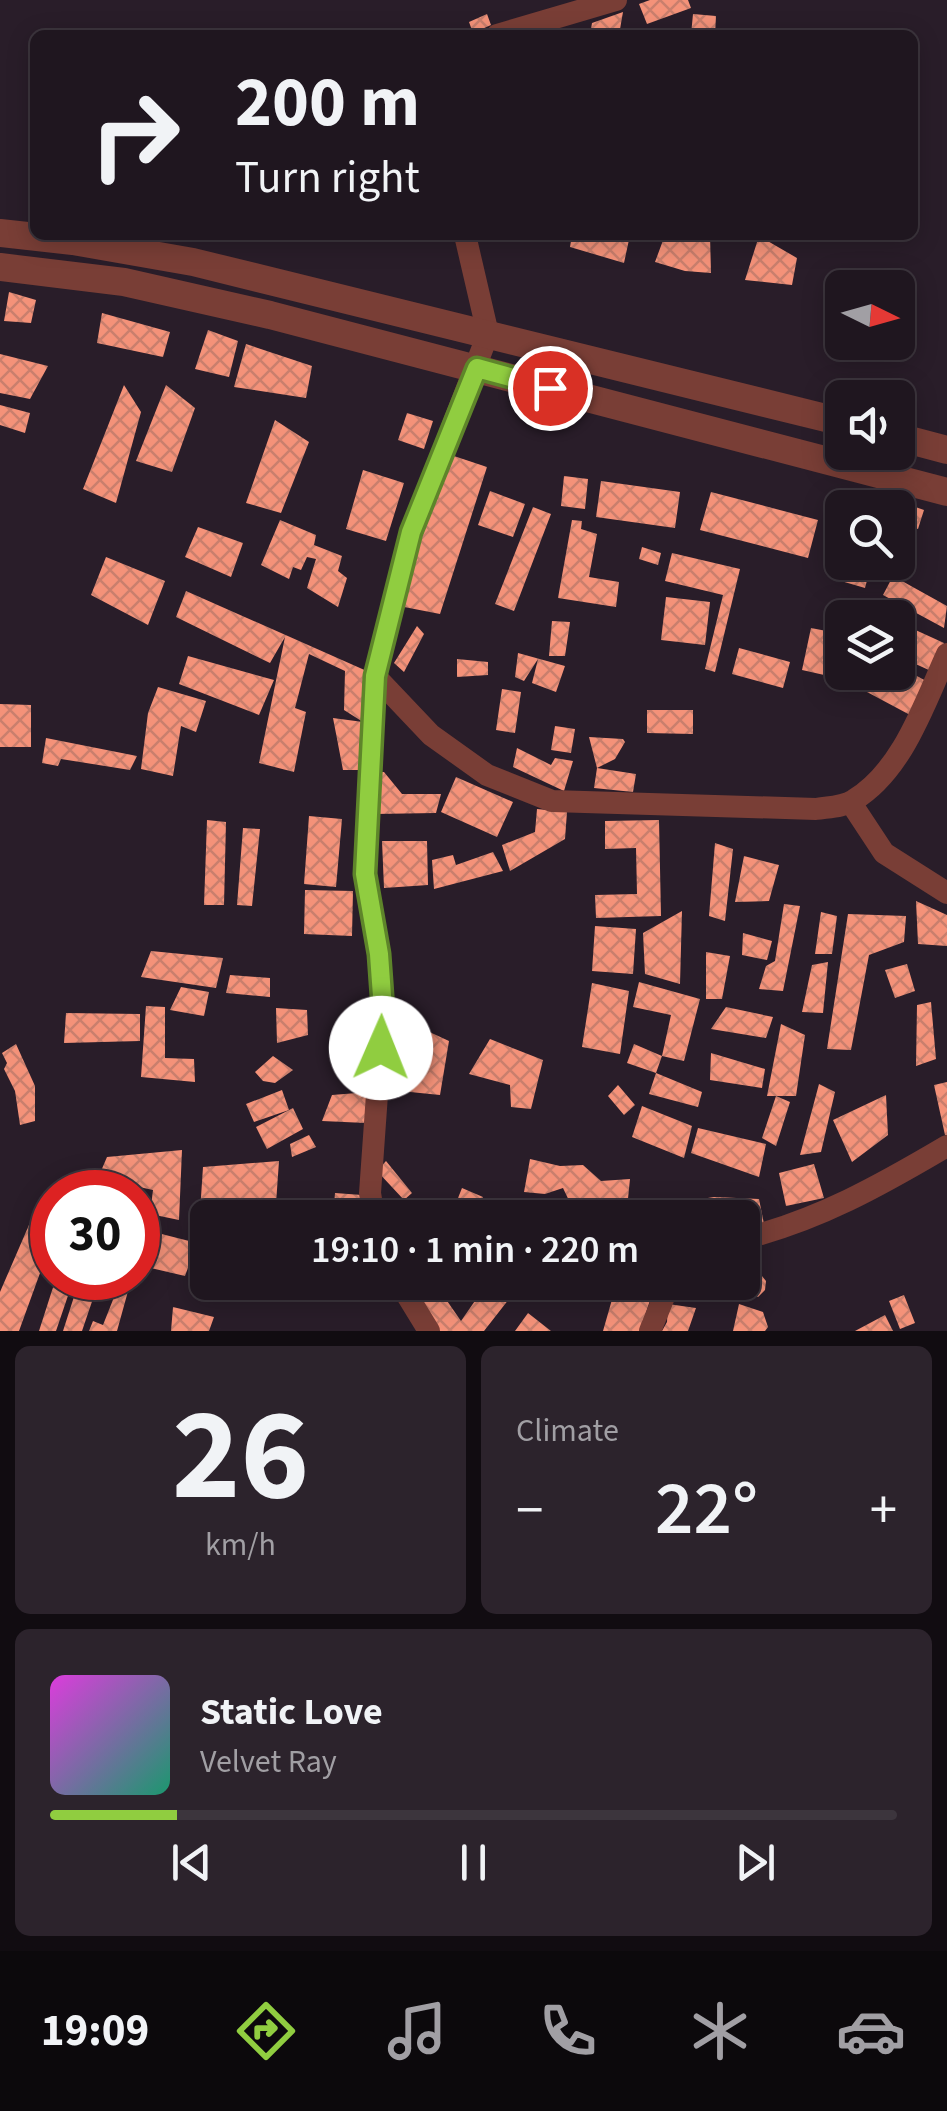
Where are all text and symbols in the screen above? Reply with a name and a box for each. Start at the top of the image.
text: 200 m [235,53,420,153]
icon: right [70,70,200,200]
text: Turn right [235,146,420,210]
north arrow [825,270,915,360]
map controls [825,270,915,690]
pin [508,346,593,431]
icon: arrive [523,361,578,416]
button: sound [825,380,915,470]
button: search [825,490,915,580]
button: layers [825,600,915,690]
position arrow [329,996,433,1100]
speed limit sign: 30 [30,1170,160,1300]
text: 19:10 · 1 min · 220 m [311,1223,639,1277]
text: 26 [172,1364,309,1549]
text: Climate [516,1408,619,1454]
text: 22° [655,1456,758,1563]
text: − [516,1472,543,1550]
text: + [870,1472,897,1550]
text: km/h [205,1522,276,1568]
text: Static Love [200,1685,383,1739]
text: Velvet Ray [200,1739,337,1785]
icon: previous [164,1835,219,1890]
icon: pause [446,1835,501,1890]
icon: next [728,1835,783,1890]
icon: directions [231,1996,301,2066]
icon: music [382,1996,452,2066]
icon: phone [533,1996,603,2066]
icon: climate [685,1996,755,2066]
icon: car [836,1996,906,2066]
text: 19:09 [41,1999,149,2063]

